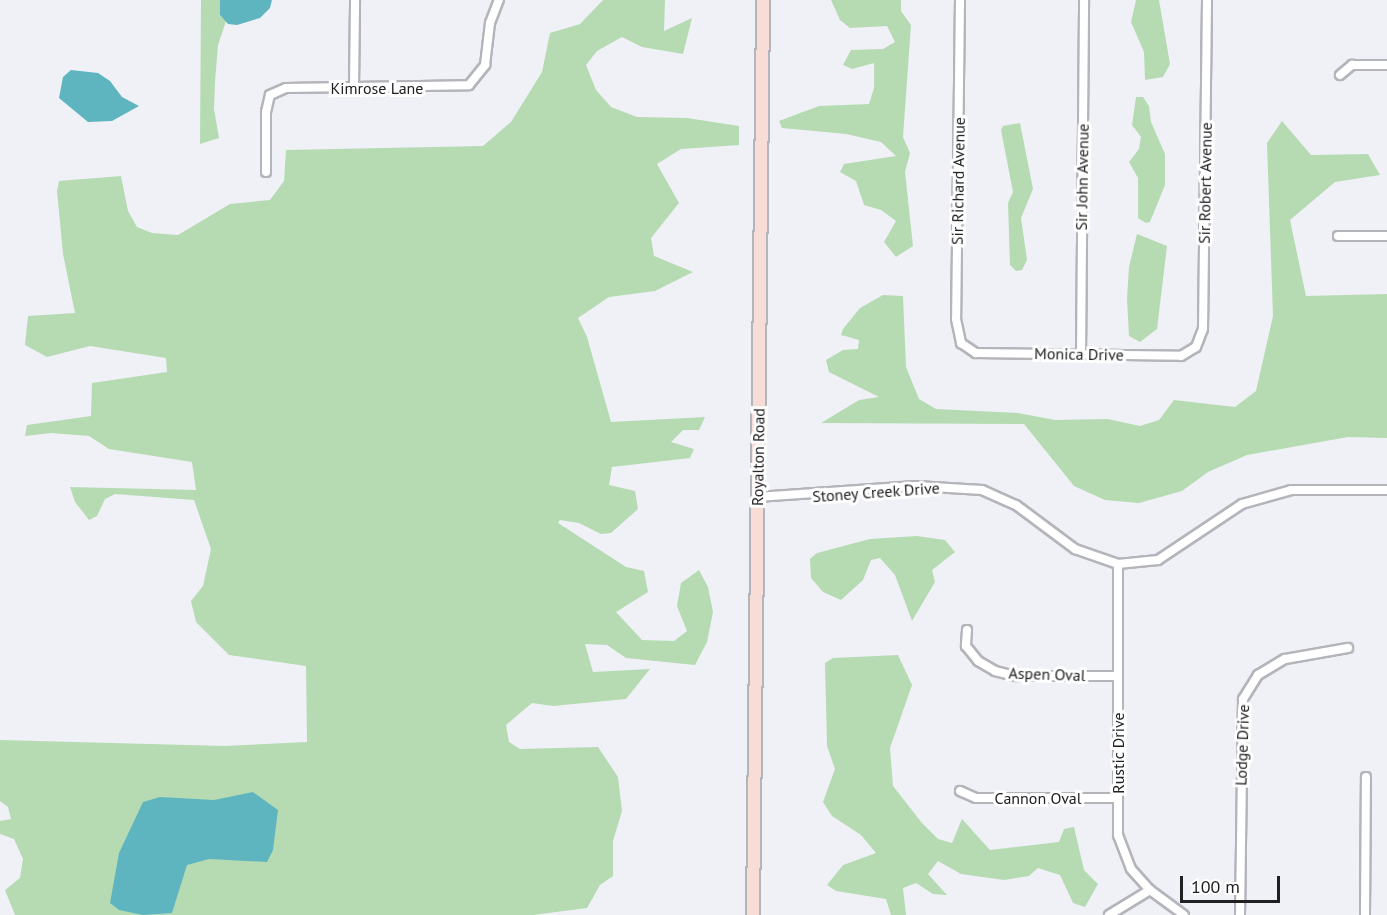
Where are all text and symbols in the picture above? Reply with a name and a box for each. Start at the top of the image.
street label: Kimrose Lane [331,78,423,98]
street label: Sir Richard Avenue [947,117,969,245]
street label: Sir Robert Avenue [1194,122,1216,244]
street label: Sir John Avenue [1071,123,1093,231]
street label: Monica Drive [1034,344,1124,364]
street label: Royalton Road [748,408,768,506]
street label: Stoney Creek Drive [811,478,941,506]
street label: Aspen Oval [1008,663,1086,685]
street label: Lodge Drive [1231,704,1253,786]
street label: Rustic Drive [1108,712,1128,794]
street label: Cannon Oval [995,788,1081,808]
scale bar [1183,864,1284,902]
text: 100 m [1191,875,1240,898]

